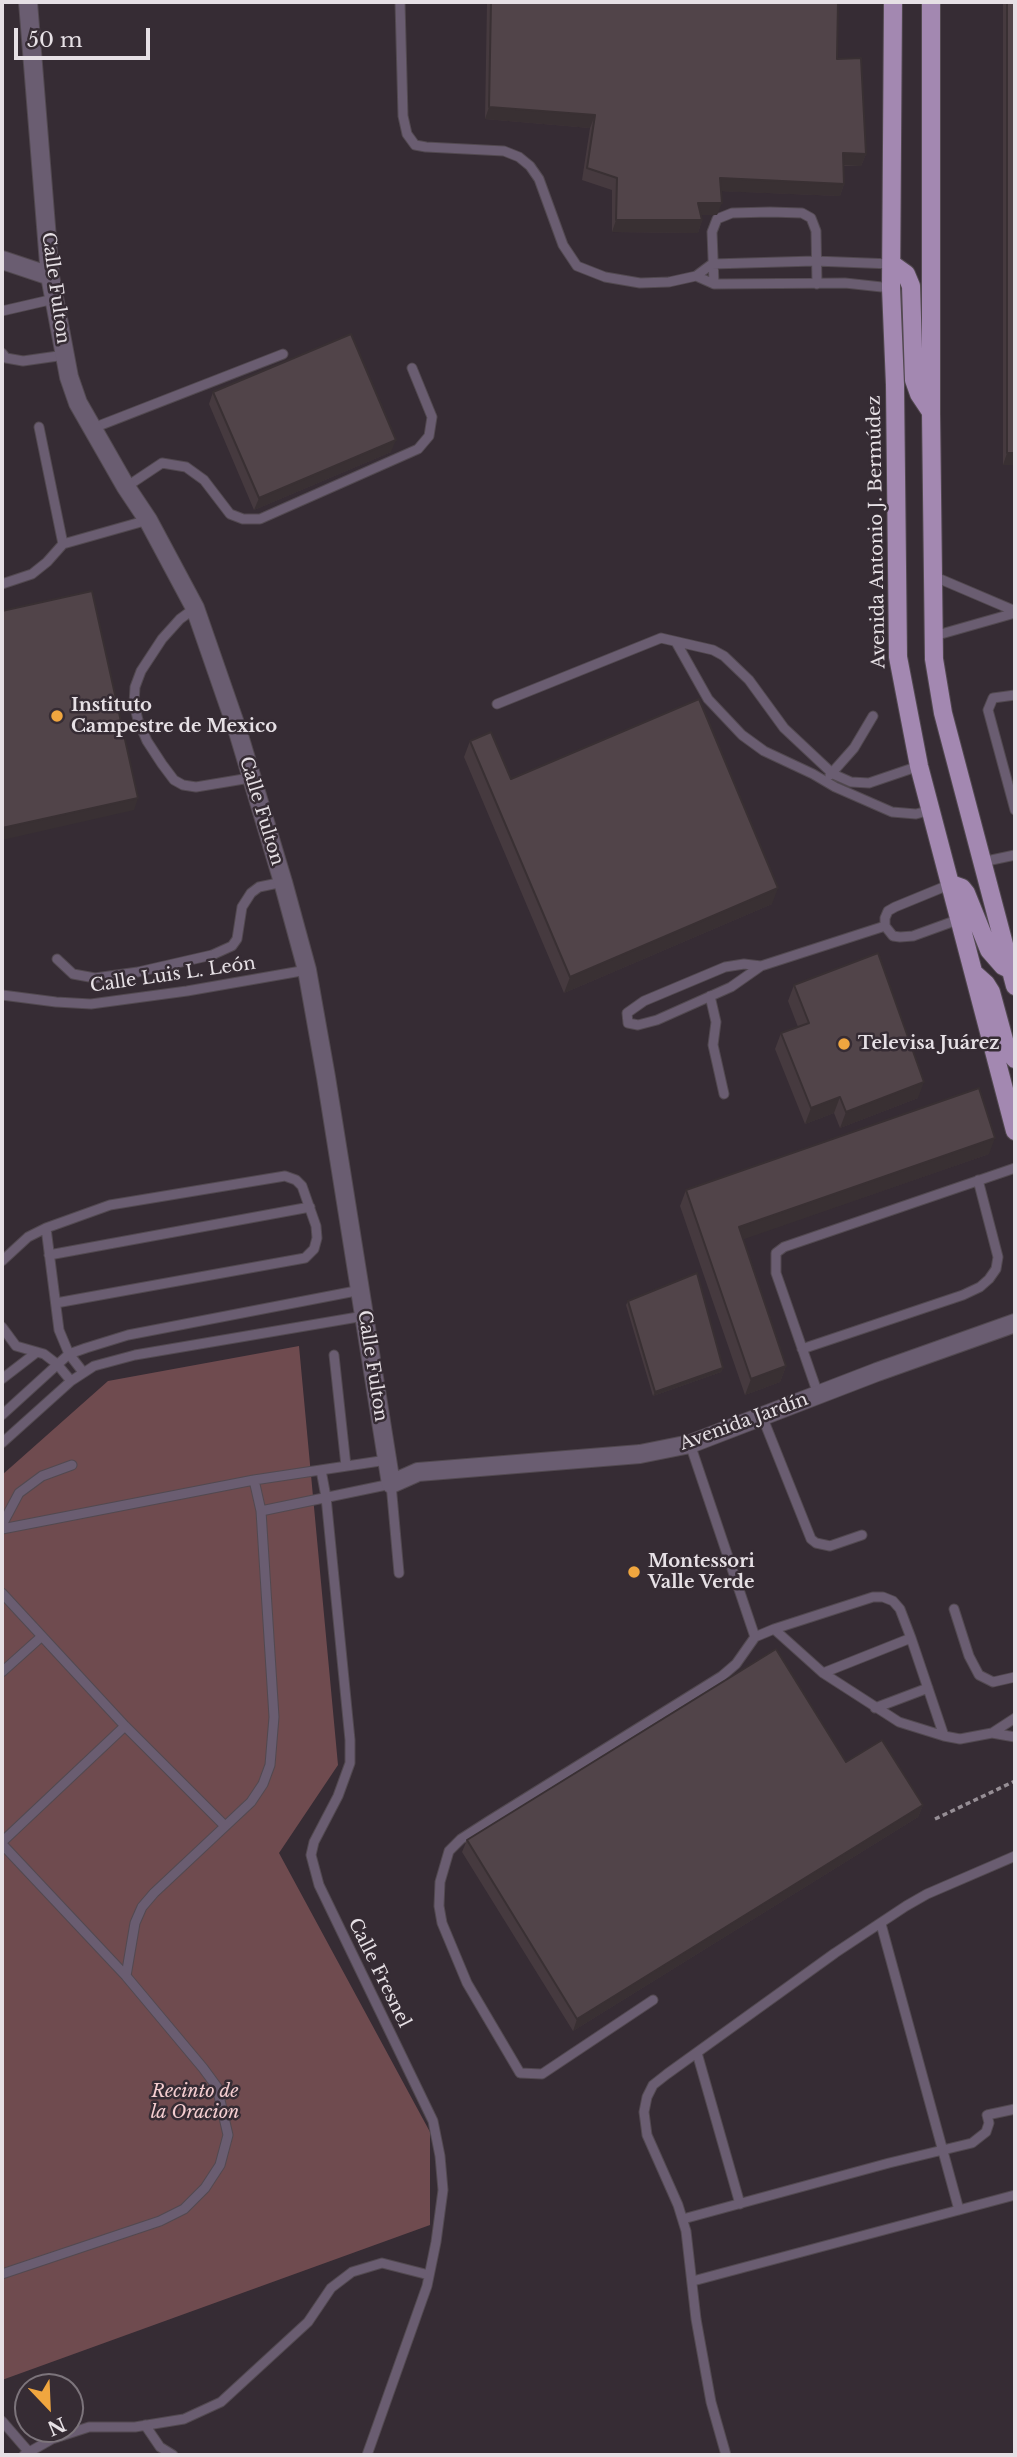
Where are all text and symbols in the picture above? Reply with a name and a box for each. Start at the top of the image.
scale bar [18,14,154,58]
text: 50 m [27,27,82,53]
street label: Calle Fulton [36,231,74,345]
street label: Avenida Antonio J. Bermúdez [864,395,890,669]
place label: Instituto Campestre de Mexico [71,695,277,738]
marker: Instituto Campestre de Mexico [49,708,65,724]
street label: Calle Fulton [234,754,288,868]
street label: Calle Luis L. León [89,953,257,997]
place label: Televisa Juárez [858,1033,1000,1055]
marker: Televisa Juárez [836,1036,852,1052]
street label: Calle Fulton [353,1309,391,1423]
street label: Avenida Jardín [677,1389,811,1455]
place label: Montessori Valle Verde [648,1551,755,1594]
marker: Montessori Valle Verde [626,1564,642,1580]
street label: Calle Fresnel [343,1915,415,2031]
park label: Recinto de la Oracion [151,2081,239,2124]
north arrow [14,2373,84,2443]
text: N [44,2412,69,2440]

